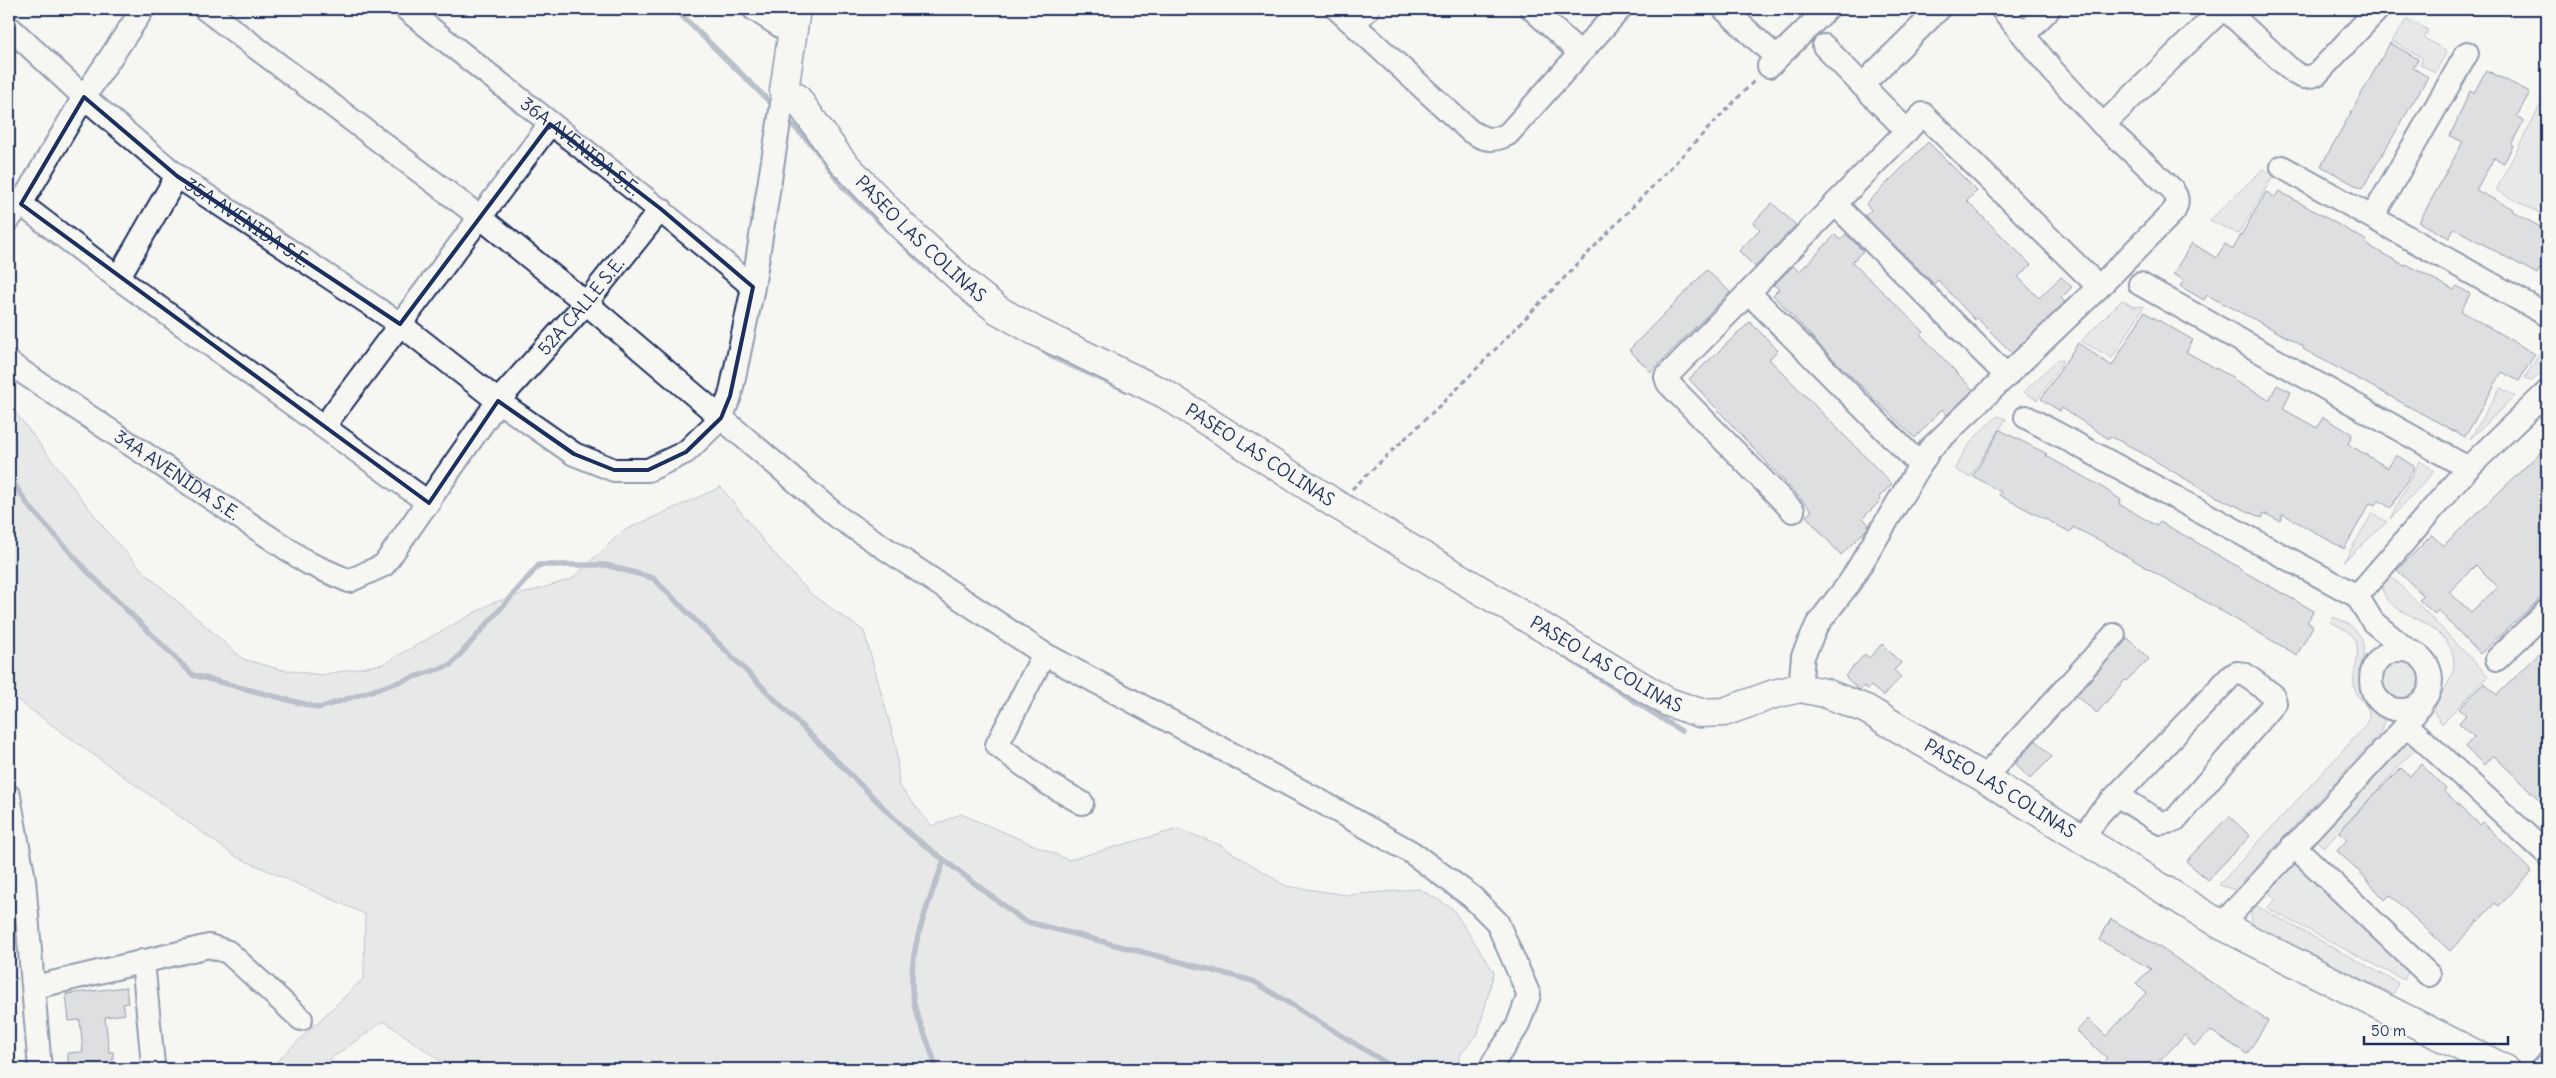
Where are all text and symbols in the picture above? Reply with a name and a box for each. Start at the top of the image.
street label: 36A AVENIDA S.E. [516,92,645,201]
street label: PASEO LAS COLINAS [851,170,991,307]
street label: 35A AVENIDA S.E. [180,172,315,272]
street label: 52A CALLE S.E. [533,252,629,360]
street label: PASEO LAS COLINAS [1181,398,1339,511]
street label: 34A AVENIDA S.E. [110,425,244,525]
street label: PASEO LAS COLINAS [1526,610,1686,717]
street label: PASEO LAS COLINAS [1920,734,2080,843]
scale bar [2364,1013,2507,1045]
text: 50 m [2371,1021,2406,1040]

